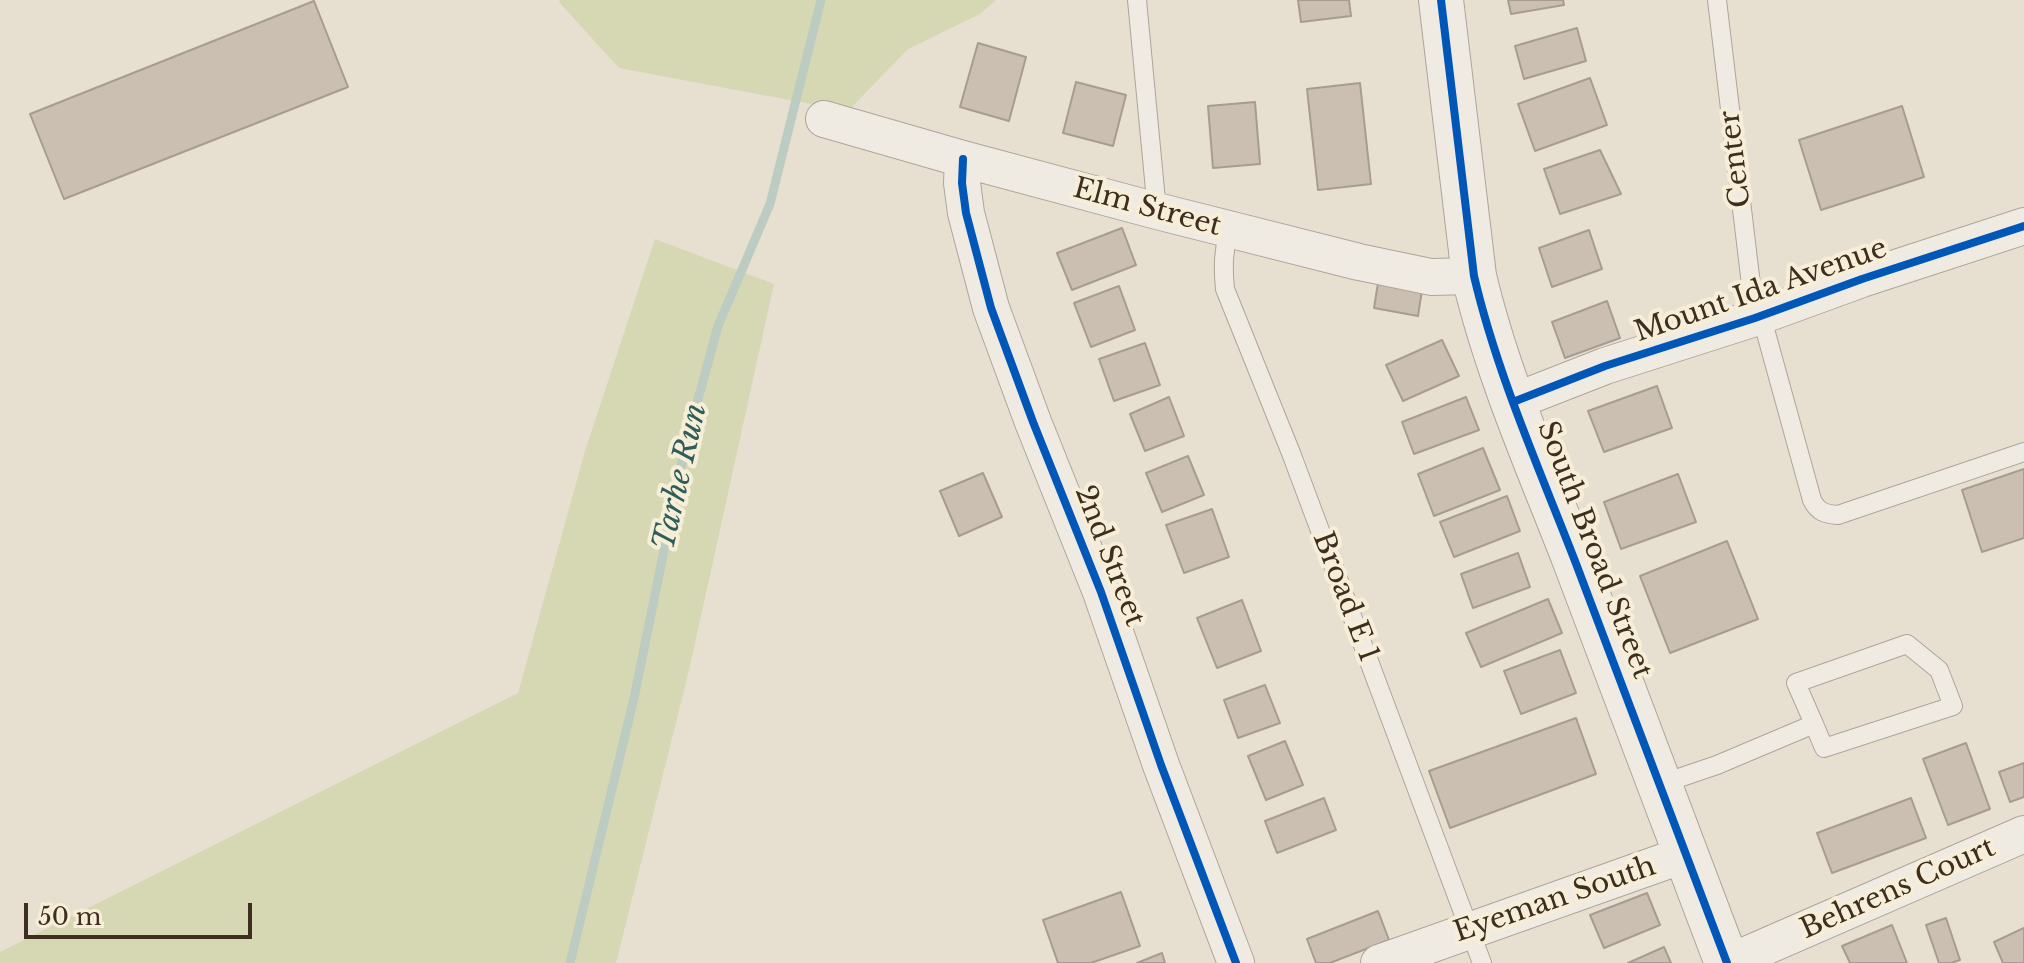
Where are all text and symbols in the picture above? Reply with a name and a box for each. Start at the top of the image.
street label: Center [1713,108,1759,210]
street label: Elm Street [1069,172,1225,244]
street label: Mount Ida Avenue [1630,232,1892,350]
water label: Tarhe Run [647,400,715,554]
street label: South Broad Street [1529,417,1659,683]
street label: 2nd Street [1067,481,1151,631]
street label: Broad E 1 [1305,527,1385,667]
street label: Behrens Court [1796,831,2000,947]
street label: Eyeman South [1450,850,1660,950]
scale bar [28,887,256,937]
text: 50 m [38,902,101,931]

